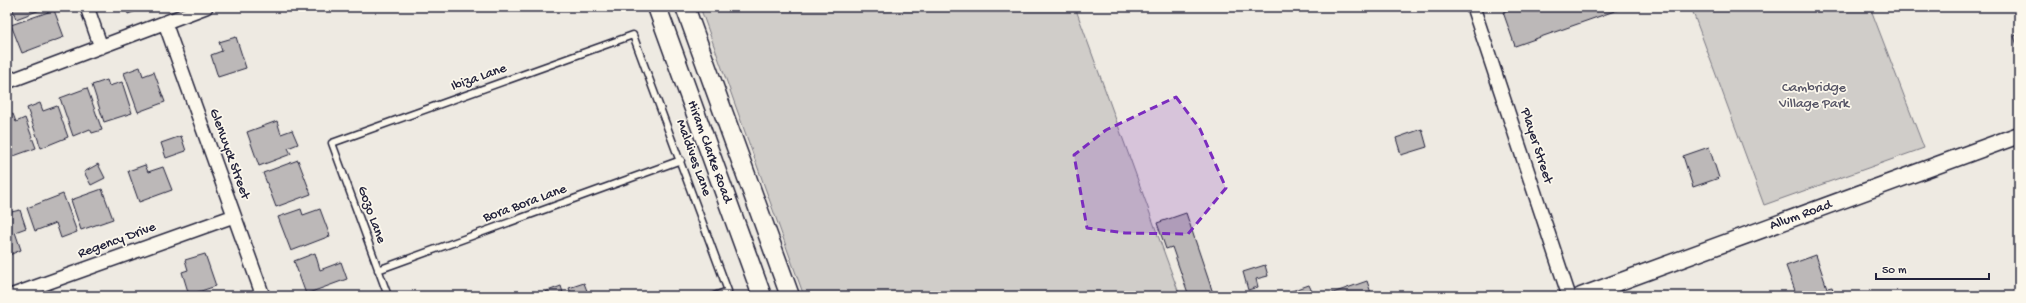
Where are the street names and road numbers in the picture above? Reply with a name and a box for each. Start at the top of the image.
street label: Ibiza Lane [449,60,510,96]
street label: Hiram Clarke Road [683,98,737,207]
street label: Player Street [1516,105,1557,187]
street label: Glenwyck Street [205,106,254,203]
street label: Maldives Lane [671,117,715,199]
street label: Bora Bora Lane [480,181,570,227]
street label: Gozo Lane [353,184,389,247]
street label: Allum Road [1767,195,1836,234]
street label: Regency Drive [76,219,159,263]

